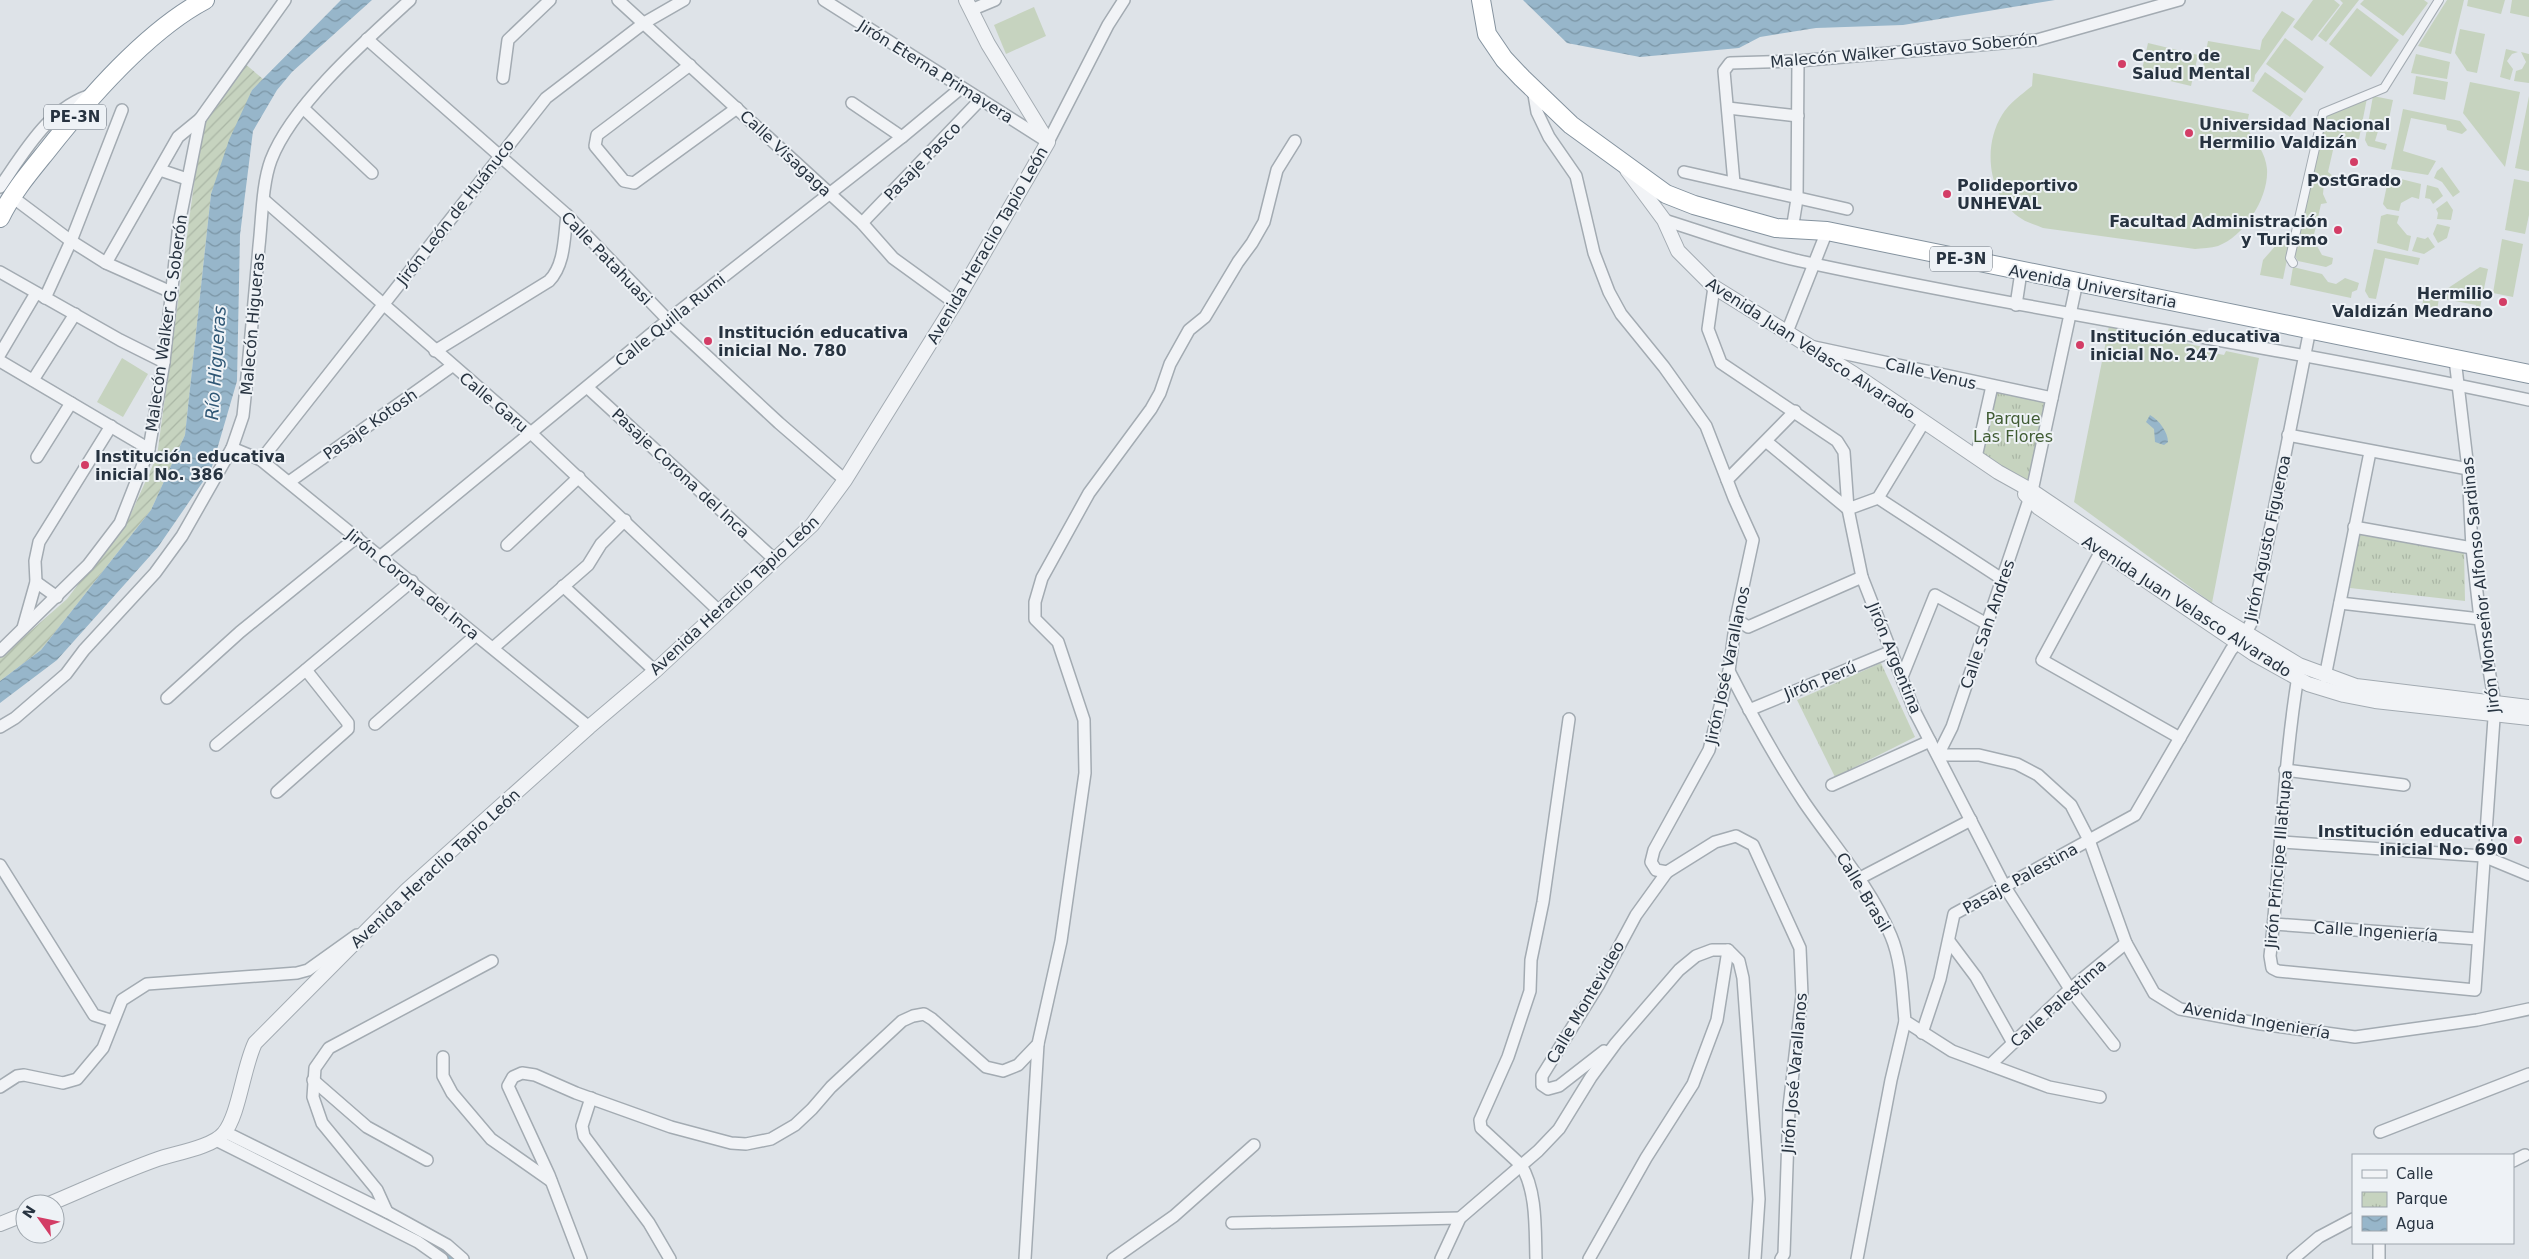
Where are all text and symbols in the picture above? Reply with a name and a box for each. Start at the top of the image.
street label: Jirón Eterna Primavera [854,15,1017,127]
street label: Malecón Walker Gustavo Soberón [1770,29,2039,72]
place label: Centro de Salud Mental [2132,46,2250,83]
marker: Centro de Salud Mental [2116,58,2128,70]
road number: PE-3N [44,104,106,130]
street label: Calle Visagaga [736,106,835,201]
place label: Universidad Nacional Hermilio Valdizán [2199,115,2390,152]
street label: Pasaje Pasco [880,118,965,205]
marker: Universidad Nacional Hermilio Valdizán [2183,127,2195,139]
street label: Jirón León de Huánuco [392,136,518,290]
street label: Avenida Heraclio Tapio León [923,143,1052,347]
marker: PostGrado [2348,156,2360,168]
place label: PostGrado [2307,171,2401,190]
place label: Polideportivo UNHEVAL [1957,176,2078,213]
marker: Polideportivo UNHEVAL [1941,188,1953,200]
street label: Calle Patahuasi [557,208,656,309]
place label: Facultad Administración y Turismo [2109,212,2328,249]
street label: Malecón Walker G. Soberón [142,213,191,433]
marker: Facultad Administración y Turismo [2332,224,2344,236]
road number: PE-3N [1930,246,1992,272]
street label: Malecón Higueras [237,252,268,396]
street label: Avenida Universitaria [2007,261,2179,312]
street label: Calle Quilla Rumi [611,270,729,371]
street label: Avenida Juan Velasco Alvarado [1703,274,1919,423]
place label: Hermilio Valdizán Medrano [2332,284,2493,321]
marker: Hermilio Valdizán Medrano [2497,296,2509,308]
water label: Río Higueras [201,305,230,421]
place label: Institución educativa inicial No. 780 [718,323,908,360]
place label: Institución educativa inicial No. 247 [2090,327,2280,364]
marker: Institución educativa inicial No. 780 [702,335,714,347]
marker: Institución educativa inicial No. 247 [2074,339,2086,351]
street label: Calle Venus [1883,354,1978,393]
street label: Calle Garu [456,368,532,437]
street label: Pasaje Kotosh [320,385,421,464]
street label: Pasaje Corona del Inca [608,405,753,542]
park label: Parque Las Flores [1973,409,2053,446]
place label: Institución educativa inicial No. 386 [95,447,285,484]
street label: Jirón Agusto Figueroa [2240,453,2294,624]
street label: Jirón Monseñor Alfonso Sardinas [2458,456,2503,715]
marker: Institución educativa inicial No. 386 [79,459,91,471]
street label: Avenida Heraclio Tapio León [646,512,823,679]
street label: Jirón Corona del Inca [342,524,483,644]
street label: Avenida Juan Velasco Alvarado [2079,532,2295,681]
street label: Calle San Andres [1956,557,2019,691]
street label: Jirón José Varallanos [1701,584,1754,747]
street label: Jirón Argentina [1863,599,1926,717]
street label: Jirón Perú [1780,657,1859,704]
street label: Jirón Príncipe Illathupa [2261,769,2296,950]
street label: Avenida Heraclio Tapio León [347,785,524,952]
place label: Institución educativa inicial No. 690 [2318,822,2508,859]
marker: Institución educativa inicial No. 690 [2512,834,2524,846]
street label: Pasaje Palestina [1960,839,2081,918]
street label: Calle Brasil [1832,849,1895,935]
street label: Calle Ingeniería [2313,918,2439,945]
street label: Calle Montevideo [1543,938,1628,1067]
street label: Calle Palestima [2007,955,2110,1051]
street label: Jirón José Varallanos [1778,992,1811,1155]
street label: Avenida Ingeniería [2182,998,2332,1043]
legend [2352,1154,2514,1244]
text: Calle [2396,1165,2433,1183]
text: Parque [2396,1190,2448,1208]
north arrow [15,1194,65,1244]
text: N [19,1203,39,1221]
text: Agua [2396,1215,2434,1233]

